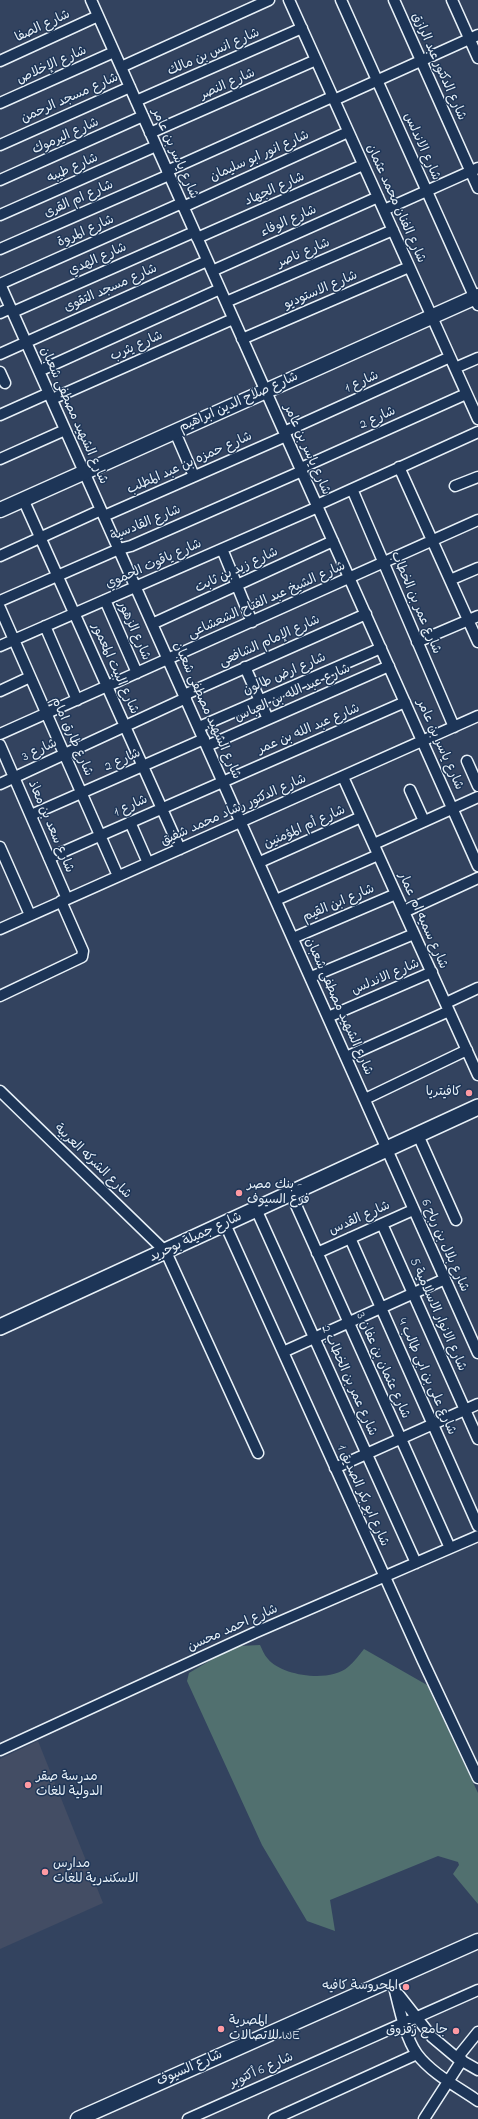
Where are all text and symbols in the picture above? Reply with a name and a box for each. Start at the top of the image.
street label: شارع الصفا [13,7,73,47]
street label: شارع الدكتور عبد الرازق [407,11,469,123]
street label: شارع انس بن مالك [166,26,262,80]
street label: شارع الإخلاص [15,44,89,88]
street label: شارع النصر [198,66,258,104]
street label: شارع مسجد الرحمن [19,71,121,127]
street label: شارع ياسر بن عامر [147,106,201,202]
street label: شارع الاندلس [399,111,443,183]
street label: شارع اليرموك [30,115,102,159]
street label: شارع انور ابو سليمان [208,128,312,186]
street label: شارع الفنان محمد عثمان [362,142,428,266]
street label: شارع طيبه [45,151,101,187]
street label: شارع الجهاد [243,170,307,210]
street label: شارع ام القرى [42,178,116,222]
street label: شارع الوفاء [258,203,320,241]
street label: شارع المروة [55,213,117,251]
street label: شارع ناصر [275,236,333,272]
street label: شارع الهدي [66,240,130,280]
street label: شارع مسجد التقوى [62,261,160,317]
street label: شارع الاستوديو [282,268,360,314]
street label: شارع يثرب [108,329,166,365]
street label: شارع الشهيد مصطفى شعبان [36,345,110,487]
street label: شارع 1 [343,369,381,397]
street label: شارع صلاح الدين ابراهيم [177,370,301,436]
street label: شارع ياسر بن عامر [279,402,333,498]
street label: شارع 2 [358,404,398,434]
street label: شارع حمزه بن عبد المطلب [125,429,255,499]
street label: شارع القادسية [109,503,183,545]
street label: شارع ياقوت الحموي [103,537,205,593]
street label: شارع زيد بن ثابت [193,545,281,597]
street label: شارع عمر بن الخطاب [386,549,444,657]
street label: شارع الشيخ عبد الفتاح الشعشاعى [186,559,348,643]
street label: شارع الزهور [113,599,153,663]
street label: شارع الإمام الشافعى [217,613,323,671]
street label: شارع البيت المعمور [87,621,141,717]
street label: شارع الشهيد مصطفى شعبان [169,640,243,782]
street label: شارع ارض طالون [241,651,329,699]
street label: شارع عبد الله بن العباس [233,661,353,727]
street label: شارع طارق امام [47,695,95,779]
street label: شارع ياسر بن عامر [412,697,466,793]
street label: شارع عبد الله بن عمر [256,701,362,759]
street label: شارع 3 [20,736,60,766]
street label: شارع 2 [103,746,143,776]
street label: شارع الدكتور رشاد محمد شفيق [159,772,309,850]
street label: شارع سعد بن معاذ [24,779,76,875]
street label: شارع 1 [112,793,150,821]
street label: شارع أم المؤمنين [262,803,348,853]
street label: شارع سميه ام عمار [394,870,450,972]
street label: شارع ابن القيم [301,882,377,926]
street label: شارع الشهيد مصطفى شعبان [301,936,375,1078]
street label: شارع الاندلس [350,957,422,999]
place label: كافيتريا [426,1085,461,1101]
marker: كافيتريا [464,1088,474,1098]
street label: شارع الشركه العربية [50,1121,134,1203]
place label: بنك مصر - فرع السيوف [247,1178,310,1209]
marker: بنك مصر - فرع السيوف [234,1188,244,1198]
street label: شارع بلال بن رباح 6 [417,1197,471,1295]
street label: شارع القدس [327,1199,393,1239]
street label: شارع جميلة بوحريد [147,1210,245,1266]
street label: شارع الانوار الاسلامية 5 [405,1256,469,1374]
street label: شارع عثمان بن عفان 3 [352,1310,412,1422]
street label: شارع على بن ابى طالب 4 [393,1316,459,1438]
street label: شارع عمر بن الخطاب 2 [317,1323,379,1439]
street label: شارع ابو بكر الصديق 1 [333,1443,391,1549]
street label: شارع احمد محسن [185,1602,281,1656]
place label: مدرسة صقر الدولية للغات [36,1770,103,1801]
marker: مدرسة صقر الدولية للغات [23,1780,33,1790]
place label: مدارس الاسكندرية للغات [53,1857,138,1888]
marker: مدارس الاسكندرية للغات [40,1867,50,1877]
place label: المحروسة كافيه [322,1979,398,1995]
marker: المحروسة كافيه [401,1982,411,1992]
place label: المصرية للاتصالات WE [229,2014,300,2045]
place label: جامع زقزوق [386,2023,448,2039]
marker: المصرية للاتصالات WE [216,2024,226,2034]
marker: جامع زقزوق [451,2026,461,2036]
street label: شارع السيوف [155,2048,225,2090]
street label: شارع 6 أكتوبر [228,2050,296,2092]

